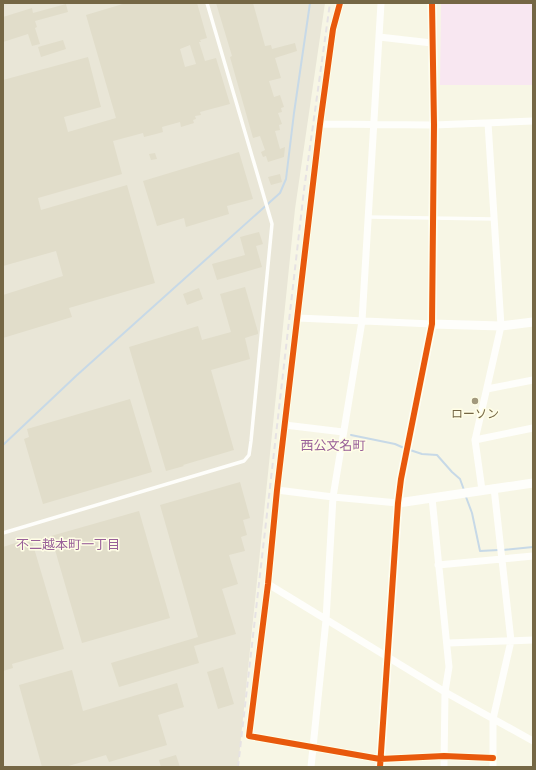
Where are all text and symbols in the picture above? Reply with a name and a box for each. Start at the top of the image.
marker: ローソン [470,396,480,406]
place label: ローソン [451,405,499,422]
district label: 西公文名町 [300,436,366,454]
district label: 不二越本町一丁目 [16,535,120,553]

